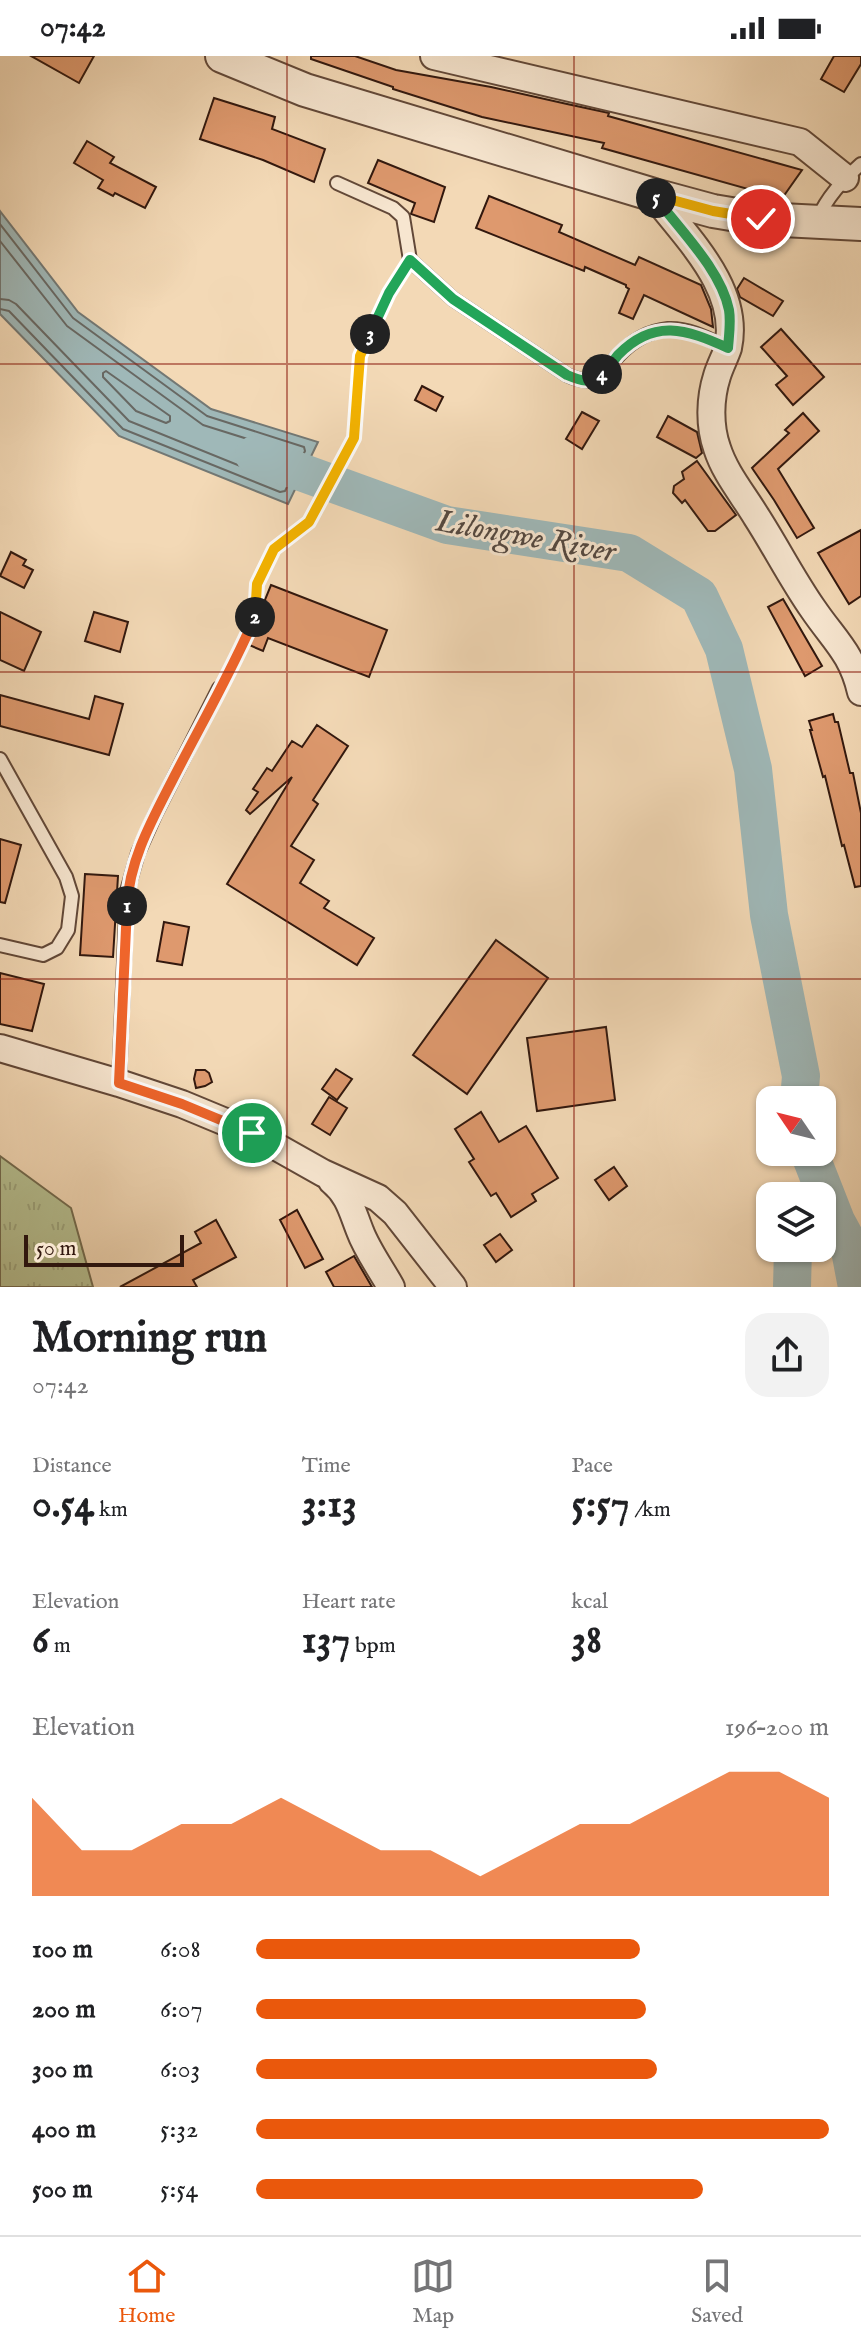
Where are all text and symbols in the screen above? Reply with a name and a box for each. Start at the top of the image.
text: 07:42 [40,9,105,47]
pin: 5 [636,178,676,218]
text: 5 [652,184,660,212]
pin [727,185,795,253]
icon: check [739,197,783,241]
pin: 3 [350,314,390,354]
text: 3 [366,320,374,348]
pin: 4 [582,354,622,394]
text: 4 [597,360,607,388]
water label: Lilongwe River [432,501,621,574]
pin: 2 [235,597,275,637]
text: 2 [250,603,260,631]
pin: 1 [107,886,147,926]
text: 1 [123,892,131,920]
north arrow [756,1086,836,1166]
map controls [756,1086,836,1262]
pin [218,1099,286,1167]
icon: arrive [230,1111,274,1155]
button: layers [756,1182,836,1262]
scale bar [24,1231,184,1267]
text: 50 m [36,1235,77,1263]
text: Morning run [32,1311,267,1367]
button: share [745,1313,829,1397]
text: 07:42 [32,1369,89,1402]
text: Distance [32,1452,112,1480]
text: Time [302,1452,351,1480]
text: Pace [571,1452,613,1480]
text: 0.54 [32,1480,94,1531]
text: 3:13 [302,1480,357,1531]
text: 5:57 [571,1480,630,1531]
text: km [94,1496,128,1524]
text: /km [630,1496,671,1524]
text: Elevation [32,1588,119,1616]
text: Heart rate [302,1588,396,1616]
text: kcal [571,1588,608,1616]
text: 6 [32,1616,49,1667]
text: 137 [302,1616,350,1667]
text: 38 [571,1616,602,1667]
text: m [49,1632,71,1660]
text: bpm [350,1632,396,1660]
text: Elevation [32,1711,135,1744]
text: 196–200 m [725,1711,829,1744]
text: 100 m [32,1933,93,1966]
text: 6:08 [160,1933,201,1966]
text: 200 m [32,1993,96,2026]
text: 6:07 [160,1993,203,2026]
text: 300 m [32,2053,93,2086]
text: 6:03 [160,2053,200,2086]
text: 400 m [32,2113,96,2146]
text: 5:32 [160,2113,198,2146]
text: 500 m [32,2173,93,2206]
text: 5:54 [160,2173,198,2206]
tab: Home [118,2254,175,2330]
tab: Map [411,2254,455,2330]
tab: Saved [691,2254,743,2330]

